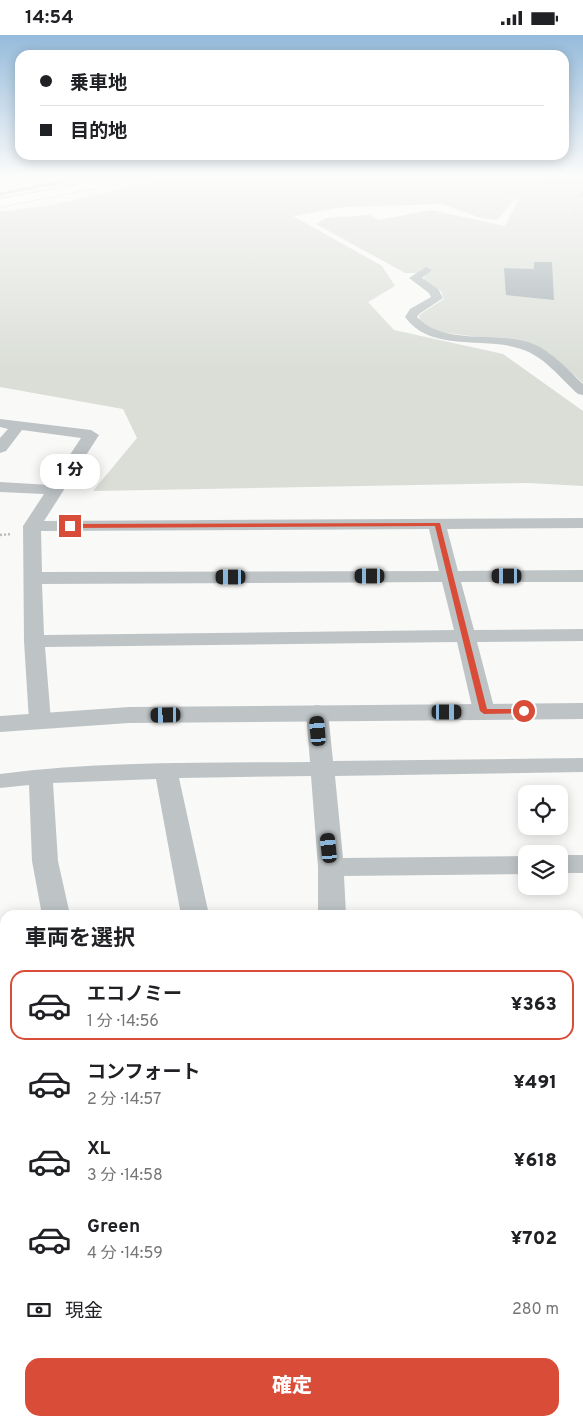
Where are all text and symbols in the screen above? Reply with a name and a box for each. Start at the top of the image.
text: 14:54 [25,6,74,30]
text: 乗車地 [70,72,127,96]
text: 目的地 [70,120,127,144]
callout: 1 分 [40,453,100,489]
text: 1 分 [57,461,83,481]
route end [59,515,81,537]
car [355,569,385,584]
car [492,569,522,584]
car [216,570,246,585]
route start [513,700,535,722]
car [432,705,462,720]
car [150,707,181,723]
car [309,715,326,747]
map controls [518,785,568,895]
button: locate [518,785,568,835]
car [319,832,338,864]
button: layers [518,845,568,895]
text: 車両を選択 [25,926,135,953]
icon: car [27,983,72,1028]
text: エコノミー [87,983,182,1007]
text: ¥363 [511,993,557,1017]
text: 1 分 · 14:56 [87,1012,159,1032]
icon: car [27,1061,72,1106]
text: コンフォート [87,1061,200,1085]
text: ¥491 [513,1071,557,1095]
text: 2 分 · 14:57 [87,1090,161,1110]
text: XL [87,1137,110,1161]
icon: car [27,1139,72,1184]
text: ¥618 [514,1149,557,1173]
text: 3 分 · 14:58 [87,1166,163,1186]
text: Green [87,1215,140,1239]
icon: car [27,1217,72,1262]
text: ¥702 [510,1227,557,1251]
text: 4 分 · 14:59 [87,1244,163,1264]
icon: cash [25,1296,53,1324]
text: 現金 [65,1300,103,1324]
text: 280 m [512,1300,559,1320]
button: 確定 [25,1358,559,1416]

